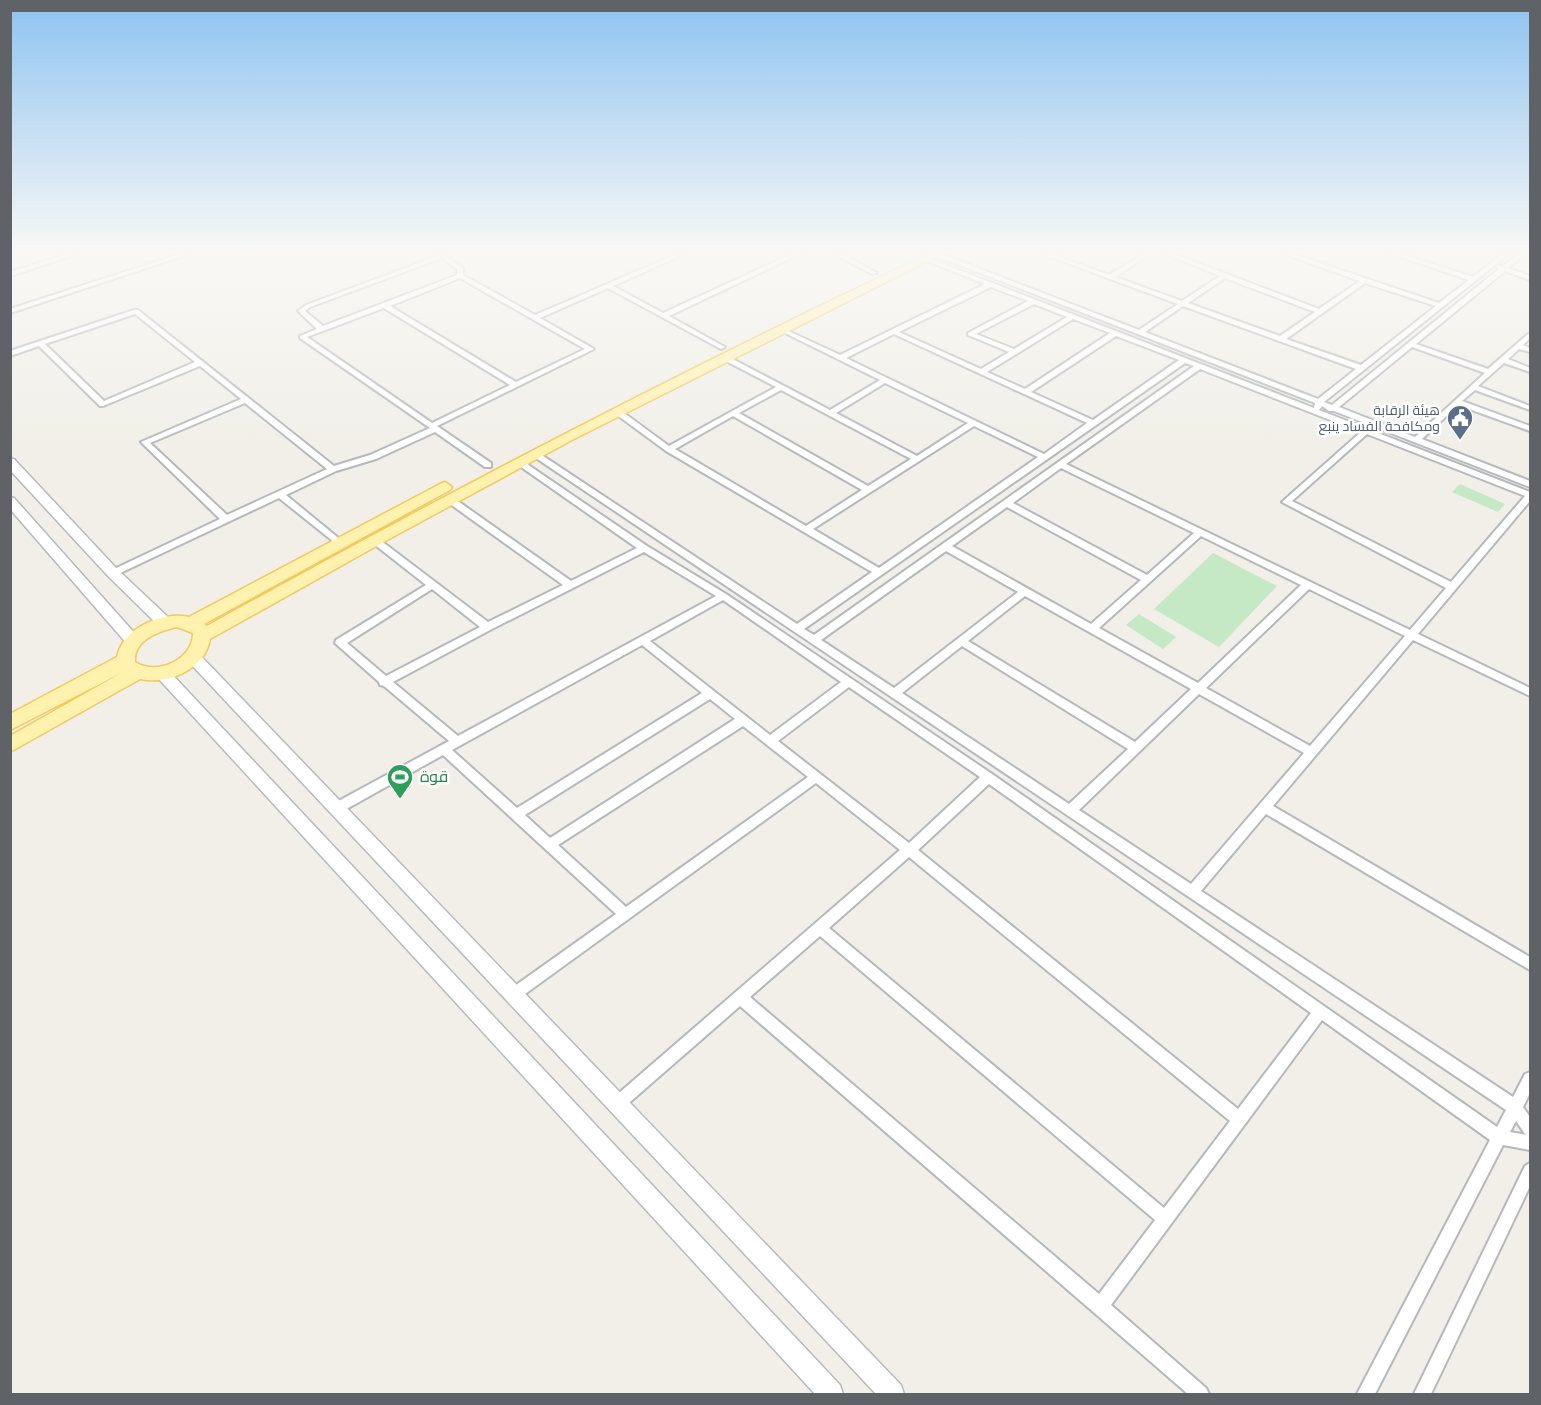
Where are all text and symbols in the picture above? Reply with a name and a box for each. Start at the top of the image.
place label: هيئة الرقابة ومكافحة الفساد ينبع [1319,402,1440,435]
public building icon: هيئة الرقابة ومكافحة الفساد ينبع [1445,403,1475,441]
sports icon: قوة [385,762,415,800]
place label: قوة [420,767,448,787]

